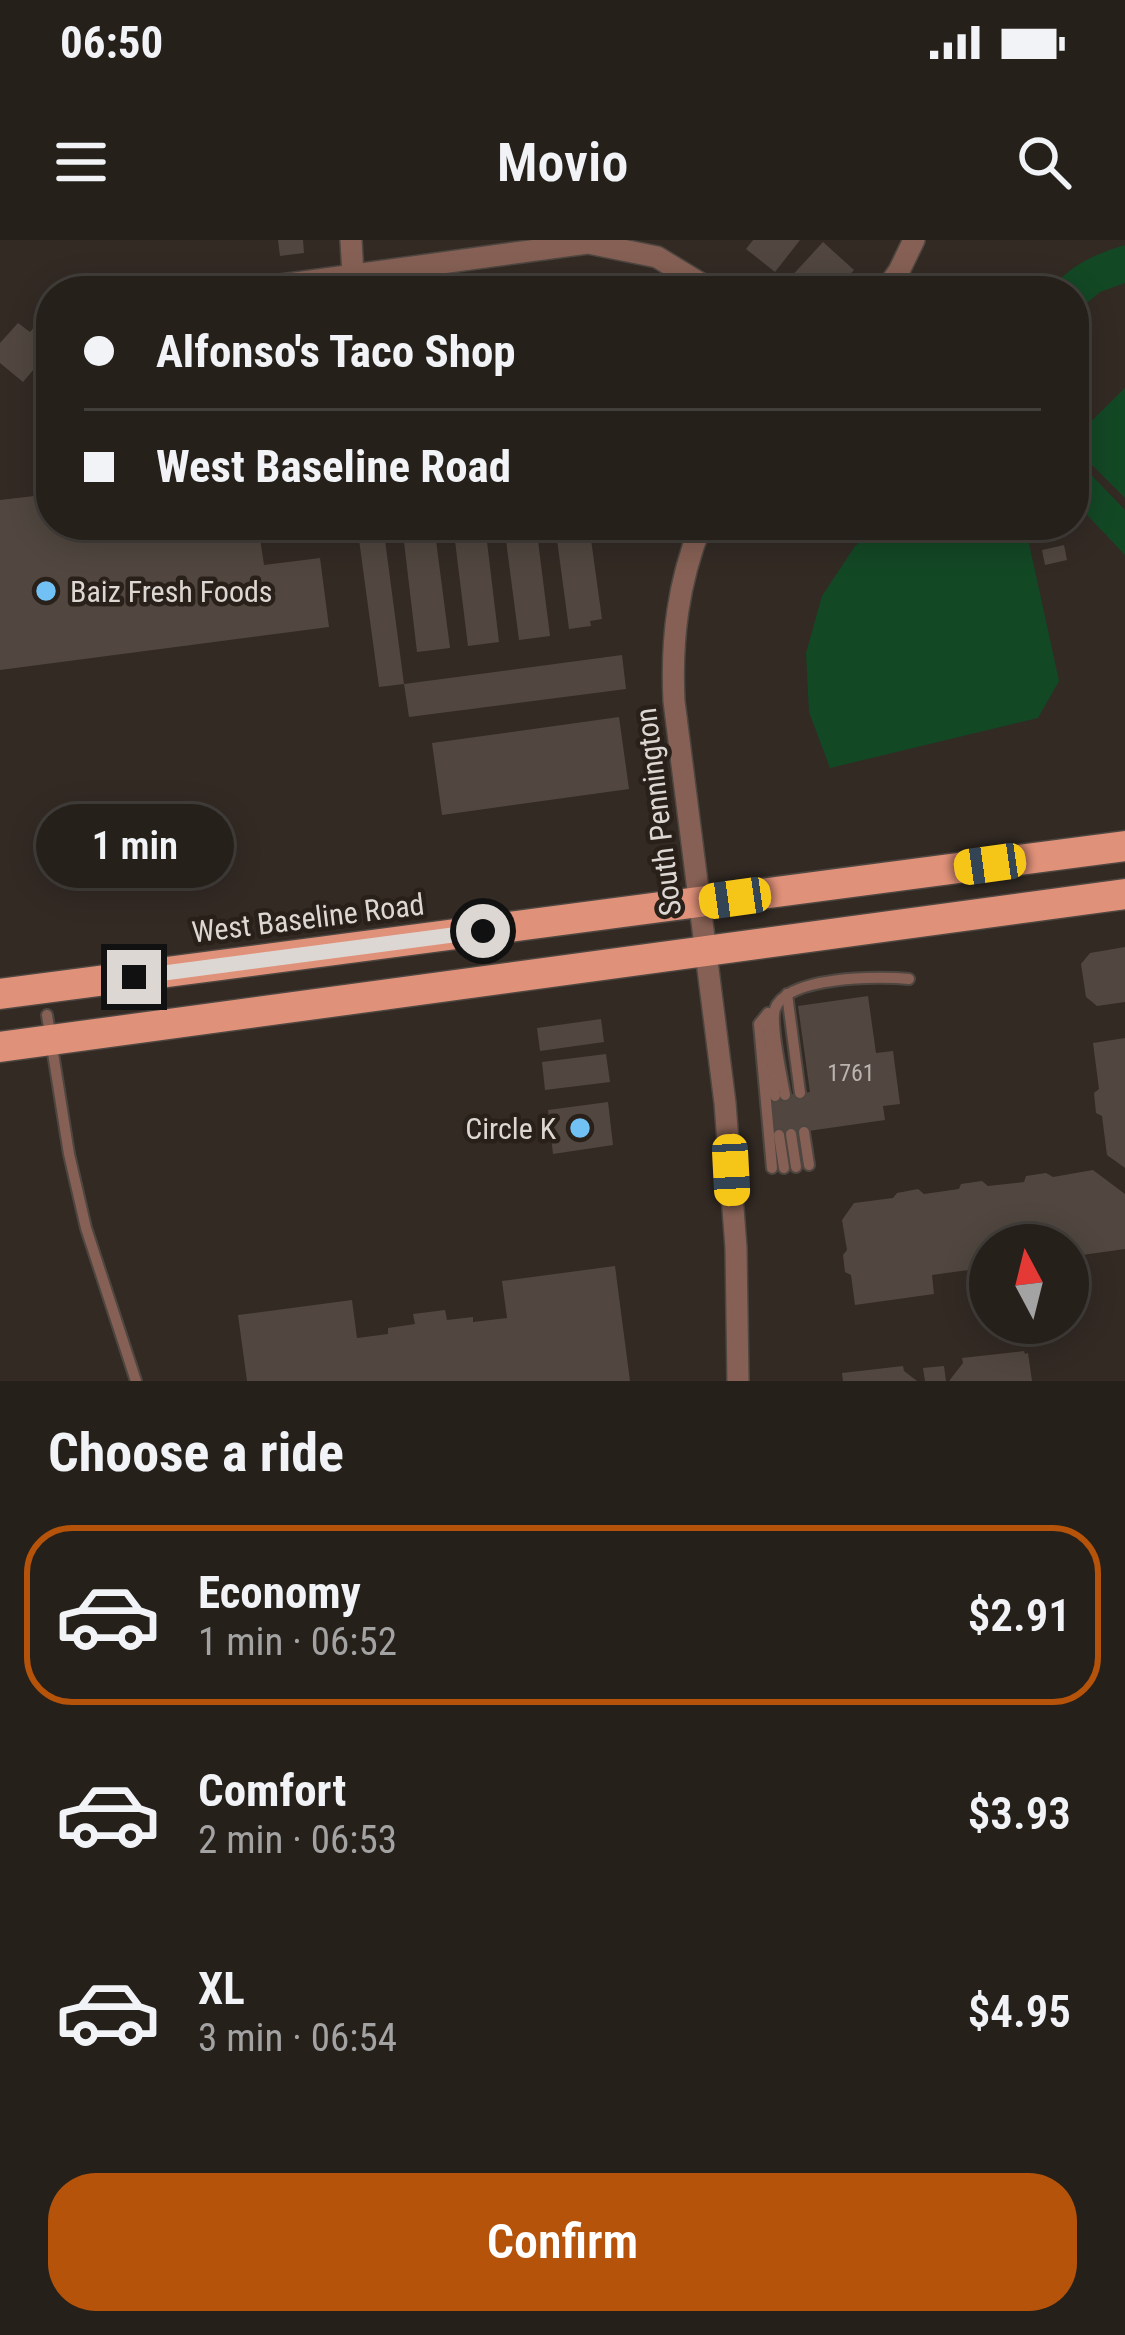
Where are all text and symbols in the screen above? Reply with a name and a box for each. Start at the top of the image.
text: 06:50 [60,16,163,69]
icon: menu [48,129,114,195]
icon: search [1011,129,1077,195]
text: Movio [497,131,628,194]
text: Alfonso's Taco Shop [156,325,516,378]
text: West Baseline Road [156,440,511,493]
place label: Baiz Fresh Foods [70,574,273,609]
marker: Baiz Fresh Foods [33,578,59,604]
street label: South Pennington [628,706,688,918]
callout: 1 min [35,803,233,887]
text: 1 min [92,823,178,869]
car [952,841,1028,887]
car [697,875,773,921]
street label: West Baseline Road [190,886,426,950]
route start [456,904,510,958]
route end [107,950,161,1004]
house number: 1761 [827,1059,875,1087]
place label: Circle K [465,1111,557,1146]
marker: Circle K [567,1115,593,1141]
car [711,1133,751,1207]
north arrow [969,1224,1089,1344]
map controls [969,1224,1089,1344]
text: Choose a ride [48,1421,344,1484]
icon: car [54,1561,162,1669]
text: Economy [198,1566,361,1619]
text: $2.91 [968,1589,1071,1642]
text: 1 min · 06:52 [198,1619,397,1665]
icon: car [54,1759,162,1867]
text: Comfort [198,1764,346,1817]
text: $3.93 [968,1787,1071,1840]
text: 2 min · 06:53 [198,1817,397,1863]
icon: car [54,1957,162,2065]
text: XL [198,1962,245,2015]
text: $4.95 [968,1985,1071,2038]
text: 3 min · 06:54 [198,2015,397,2061]
button: Confirm [48,2173,1077,2311]

